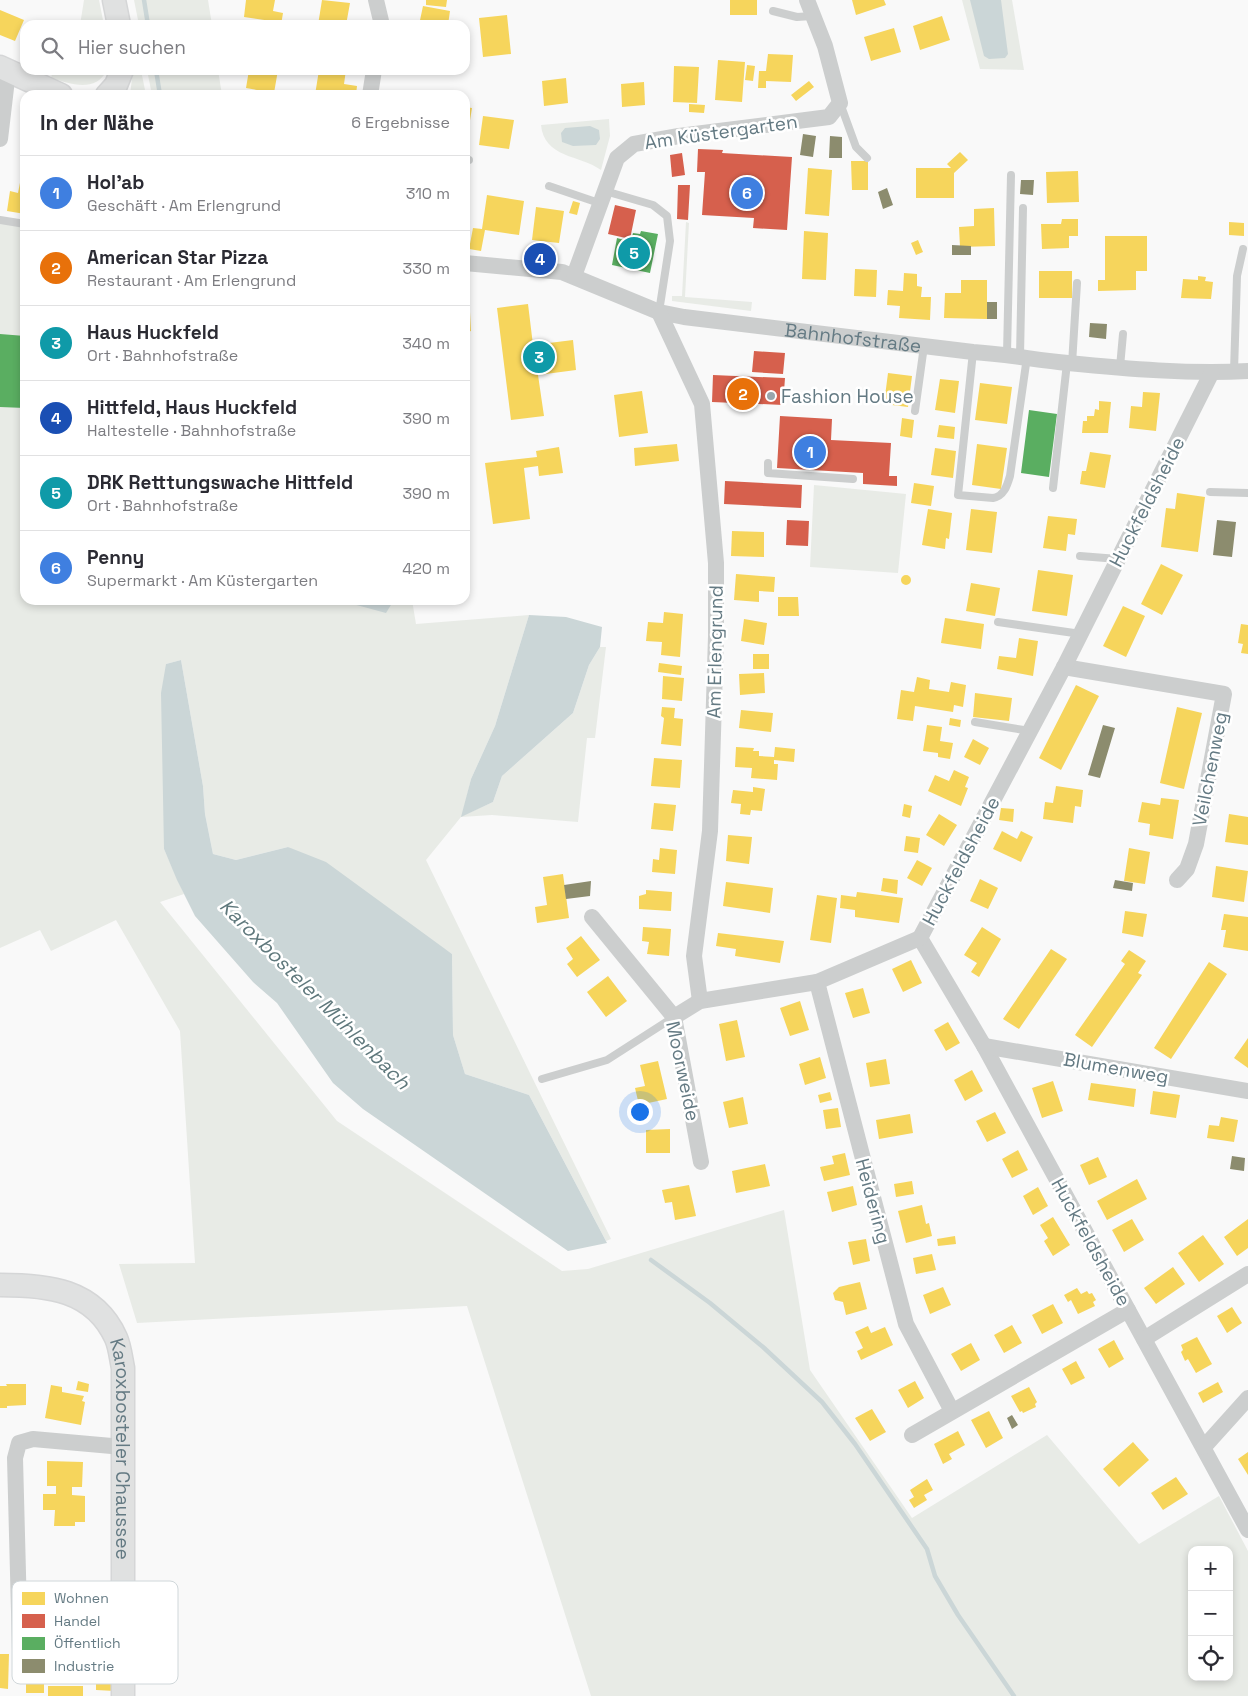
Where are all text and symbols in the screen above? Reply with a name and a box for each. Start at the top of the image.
search box [20,20,470,75]
icon: search [38,34,66,62]
text: Hier suchen [78,35,186,60]
text: In der Nähe [40,109,154,136]
street label: Am Küstergarten [643,109,799,155]
text: 6 Ergebnisse [351,112,450,133]
text: Hol'ab [87,170,144,195]
pin: 6 [731,174,763,212]
text: 1 [52,183,60,204]
text: 310 m [406,183,450,204]
text: Geschäft · Am Erlengrund [87,195,281,216]
pin: 5 [618,234,650,272]
pin: 4 [524,240,556,278]
text: American Star Pizza [87,245,268,270]
text: 2 [51,258,61,279]
text: 330 m [403,258,450,279]
text: Restaurant · Am Erlengrund [87,270,296,291]
street label: Bahnhofstraße [783,317,923,358]
text: Haus Huckfeld [87,320,219,345]
text: 3 [51,333,61,354]
text: 340 m [402,333,450,354]
pin: 3 [523,338,555,376]
text: Ort · Bahnhofstraße [87,345,238,366]
pin: 2 [727,375,759,413]
place label: Fashion House [781,384,914,409]
marker: Fashion House [765,390,777,402]
text: Hittfeld, Haus Huckfeld [87,395,297,420]
text: 4 [51,408,61,429]
text: 390 m [402,408,450,429]
text: Haltestelle · Bahnhofstraße [87,420,296,441]
pin: 1 [794,433,826,471]
street label: Huckfeldsheide [1103,433,1191,571]
text: DRK Retttungswache Hittfeld [87,470,353,495]
text: 5 [51,483,61,504]
text: 390 m [402,483,450,504]
text: Ort · Bahnhofstraße [87,495,238,516]
text: Penny [87,545,144,570]
text: 6 [51,558,61,579]
text: 420 m [402,558,450,579]
text: Supermarkt · Am Küstergarten [87,570,318,591]
street label: Am Erlengrund [701,585,729,719]
street label: Veilchenweg [1187,710,1233,828]
street label: Huckfeldsheide [916,792,1006,930]
water label: Karoxbosteler Mühlenbach [214,893,416,1095]
street label: Moorweide [660,1019,706,1123]
street label: Blumenweg [1061,1046,1171,1090]
your location [627,1099,653,1125]
street label: Heidering [850,1155,896,1247]
street label: Huckfeldsheide [1045,1173,1137,1311]
street label: Karoxbosteler Chaussee [105,1335,136,1560]
map controls [1188,1546,1233,1681]
button: + [1188,1546,1233,1591]
legend [12,1581,178,1684]
text: Wohnen [54,1589,109,1607]
button: − [1188,1591,1233,1636]
text: Handel [54,1612,101,1630]
text: Öffentlich [54,1634,121,1652]
button: locate [1188,1636,1233,1681]
text: Industrie [54,1657,114,1675]

